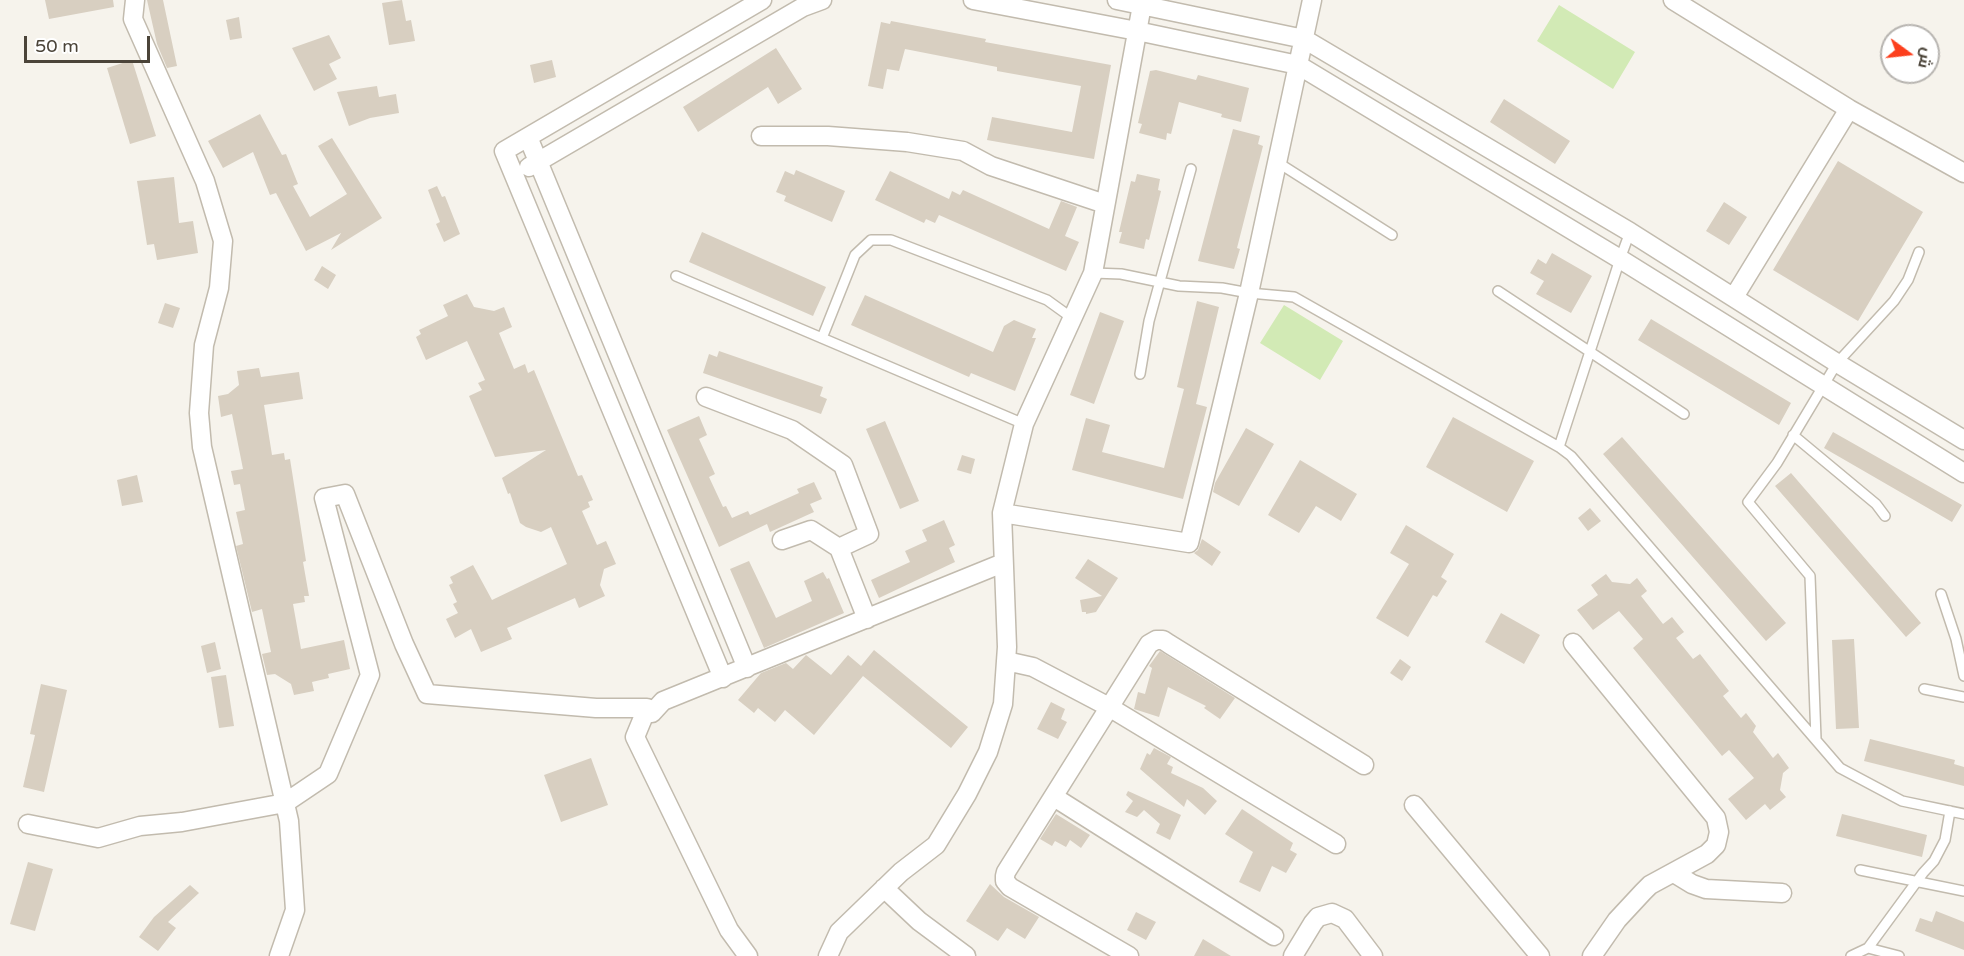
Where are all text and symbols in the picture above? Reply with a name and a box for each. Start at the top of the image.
scale bar [27,24,153,62]
north arrow [1880,24,1940,84]
text: 50 m [35,35,79,57]
text: ش [1913,46,1938,71]

